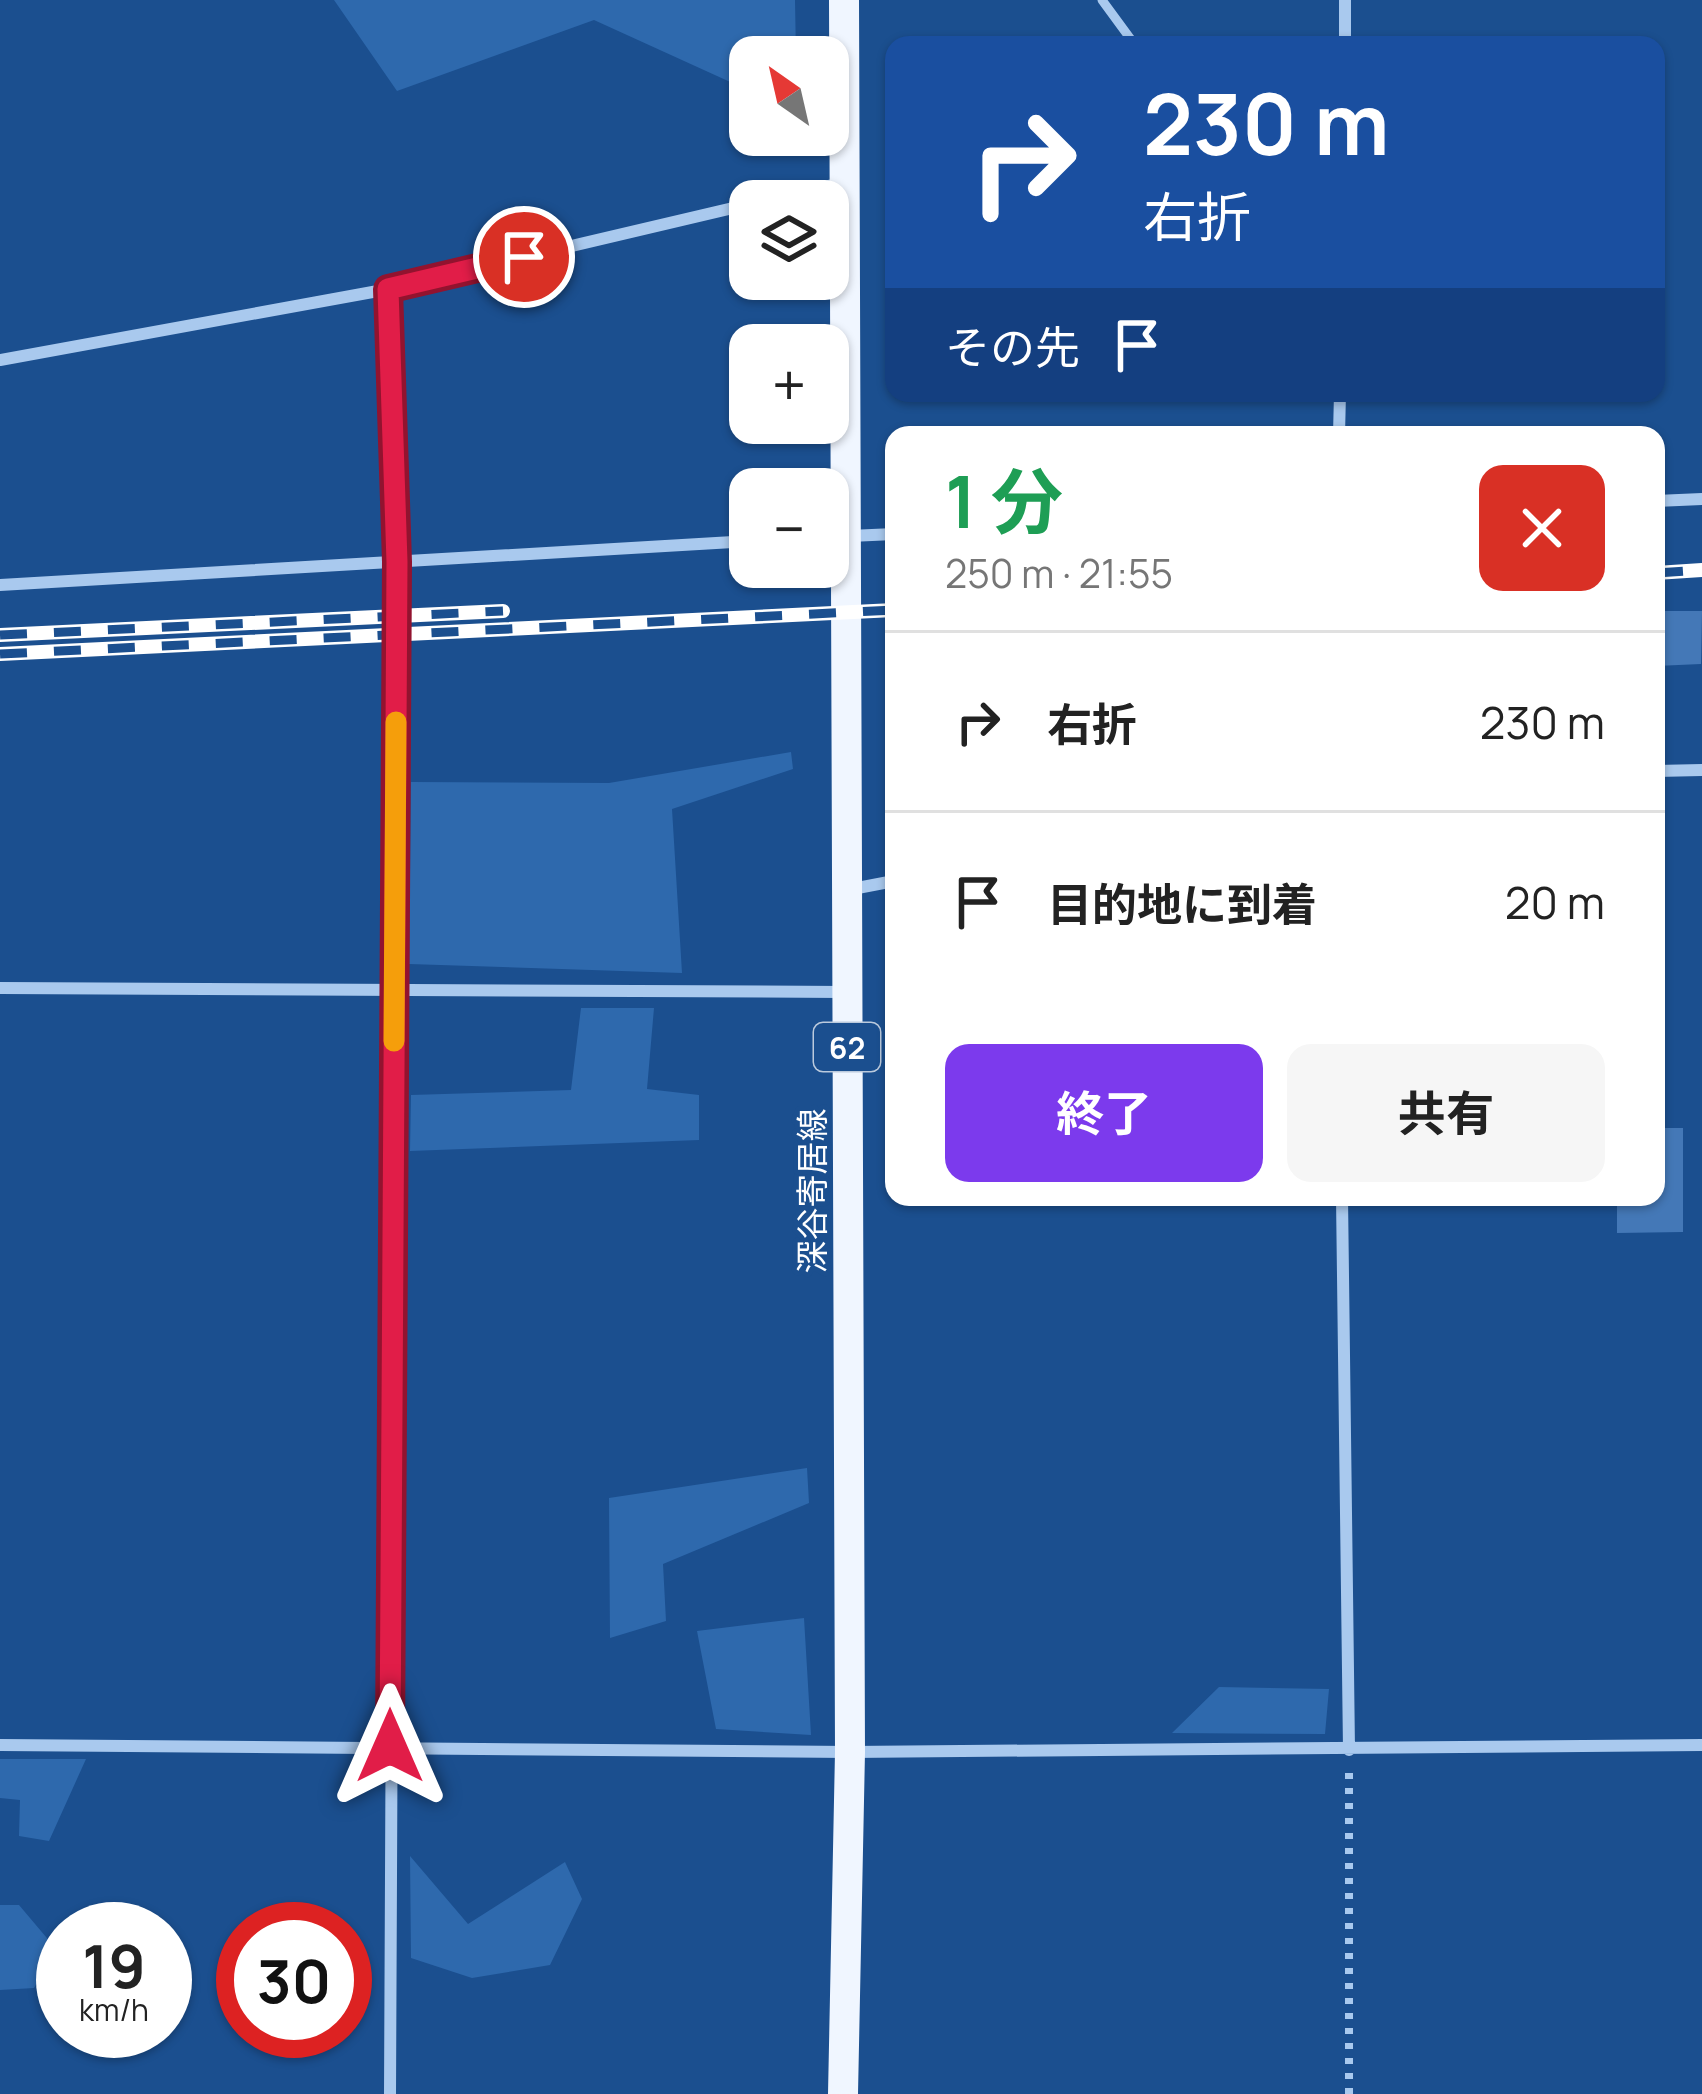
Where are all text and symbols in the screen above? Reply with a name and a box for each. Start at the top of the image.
north arrow [729,36,849,156]
map controls [729,36,849,588]
text: 230 m [1143,65,1389,180]
icon: right [945,84,1101,240]
text: 右折 [1143,179,1251,253]
button: layers [729,180,849,300]
pin [473,206,575,308]
icon: arrive [491,224,557,290]
icon: arrive [1104,312,1170,378]
text: その先 [945,316,1080,378]
button: + [729,324,849,444]
text: 1 分 [945,451,1063,550]
button: close [1479,465,1605,591]
button: − [729,468,849,588]
text: 250 m · 21:55 [945,546,1173,600]
icon: right [945,689,1011,755]
text: 230 m [1480,691,1605,753]
text: 右折 [1047,693,1137,755]
icon: arrive [945,869,1011,935]
text: 20 m [1505,871,1605,933]
text: 目的地に到着 [1047,873,1317,935]
road number: 62 [814,1023,880,1071]
button: 終了 [945,1044,1263,1182]
button: 共有 [1287,1044,1605,1182]
street label: 深谷寄居線 [789,1109,834,1274]
position arrow [327,1683,453,1809]
speed limit sign: 30 [216,1902,372,2058]
text: 19 [82,1924,146,2006]
text: km/h [79,1989,149,2030]

